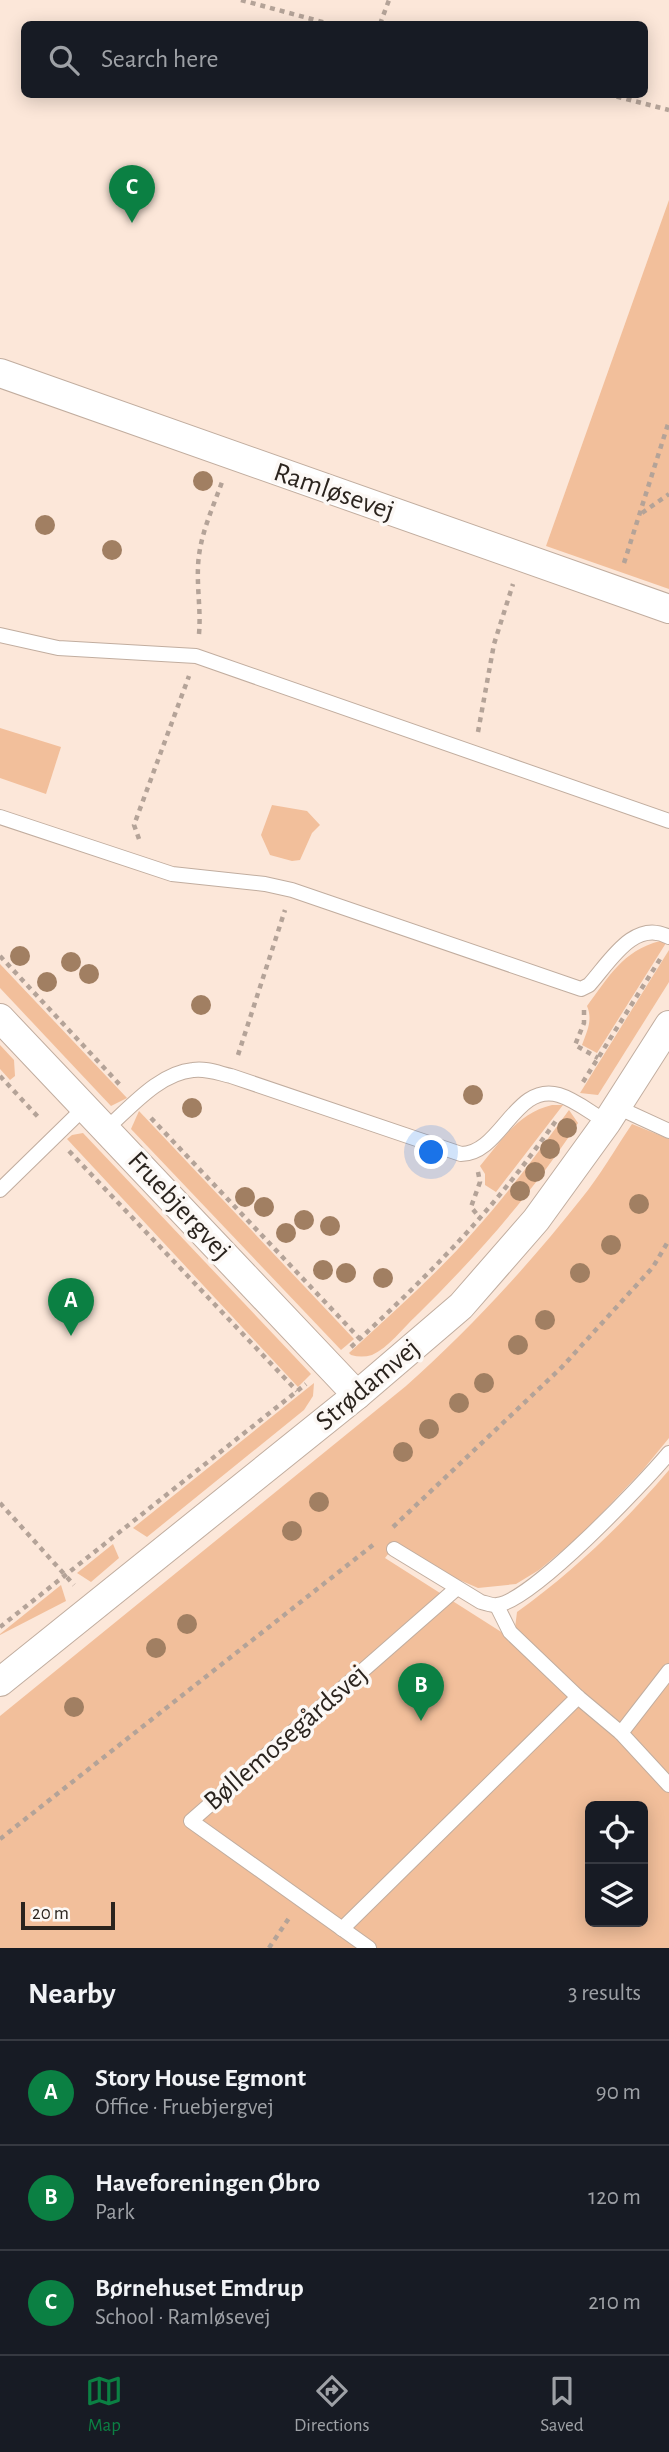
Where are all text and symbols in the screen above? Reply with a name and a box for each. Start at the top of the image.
search box [21,21,648,98]
icon: search [45,41,83,79]
text: Search here [101,46,219,72]
pin: C [109,165,155,223]
street label: Ramløsevej [270,458,398,526]
your location [414,1135,448,1169]
street label: Fruebjergvej [122,1147,236,1265]
pin: A [48,1278,94,1336]
street label: Strødamvej [311,1334,425,1436]
street label: Bøllemosegårdsvej [199,1660,373,1816]
pin: B [398,1663,444,1721]
map controls [585,1801,648,1927]
button: locate [585,1801,648,1864]
button: layers [585,1864,648,1927]
scale bar [21,1899,116,1931]
text: 20 m [32,1904,69,1923]
text: Nearby [28,1979,116,2009]
text: 3 results [568,1982,641,2005]
text: Story House Egmont [95,2065,306,2091]
text: A [44,2081,58,2104]
text: 90 m [596,2081,641,2104]
text: Office · Fruebjergvej [95,2096,274,2119]
text: Haveforeningen Øbro [95,2170,320,2196]
text: B [44,2186,58,2209]
text: 120 m [588,2186,641,2209]
text: Park [95,2201,135,2224]
text: Børnehuset Emdrup [95,2275,304,2301]
text: C [45,2291,57,2314]
text: 210 m [588,2291,641,2314]
text: School · Ramløsevej [95,2306,271,2329]
tab: Map [85,2372,123,2437]
tab: Directions [294,2372,370,2437]
tab: Saved [540,2372,584,2437]

